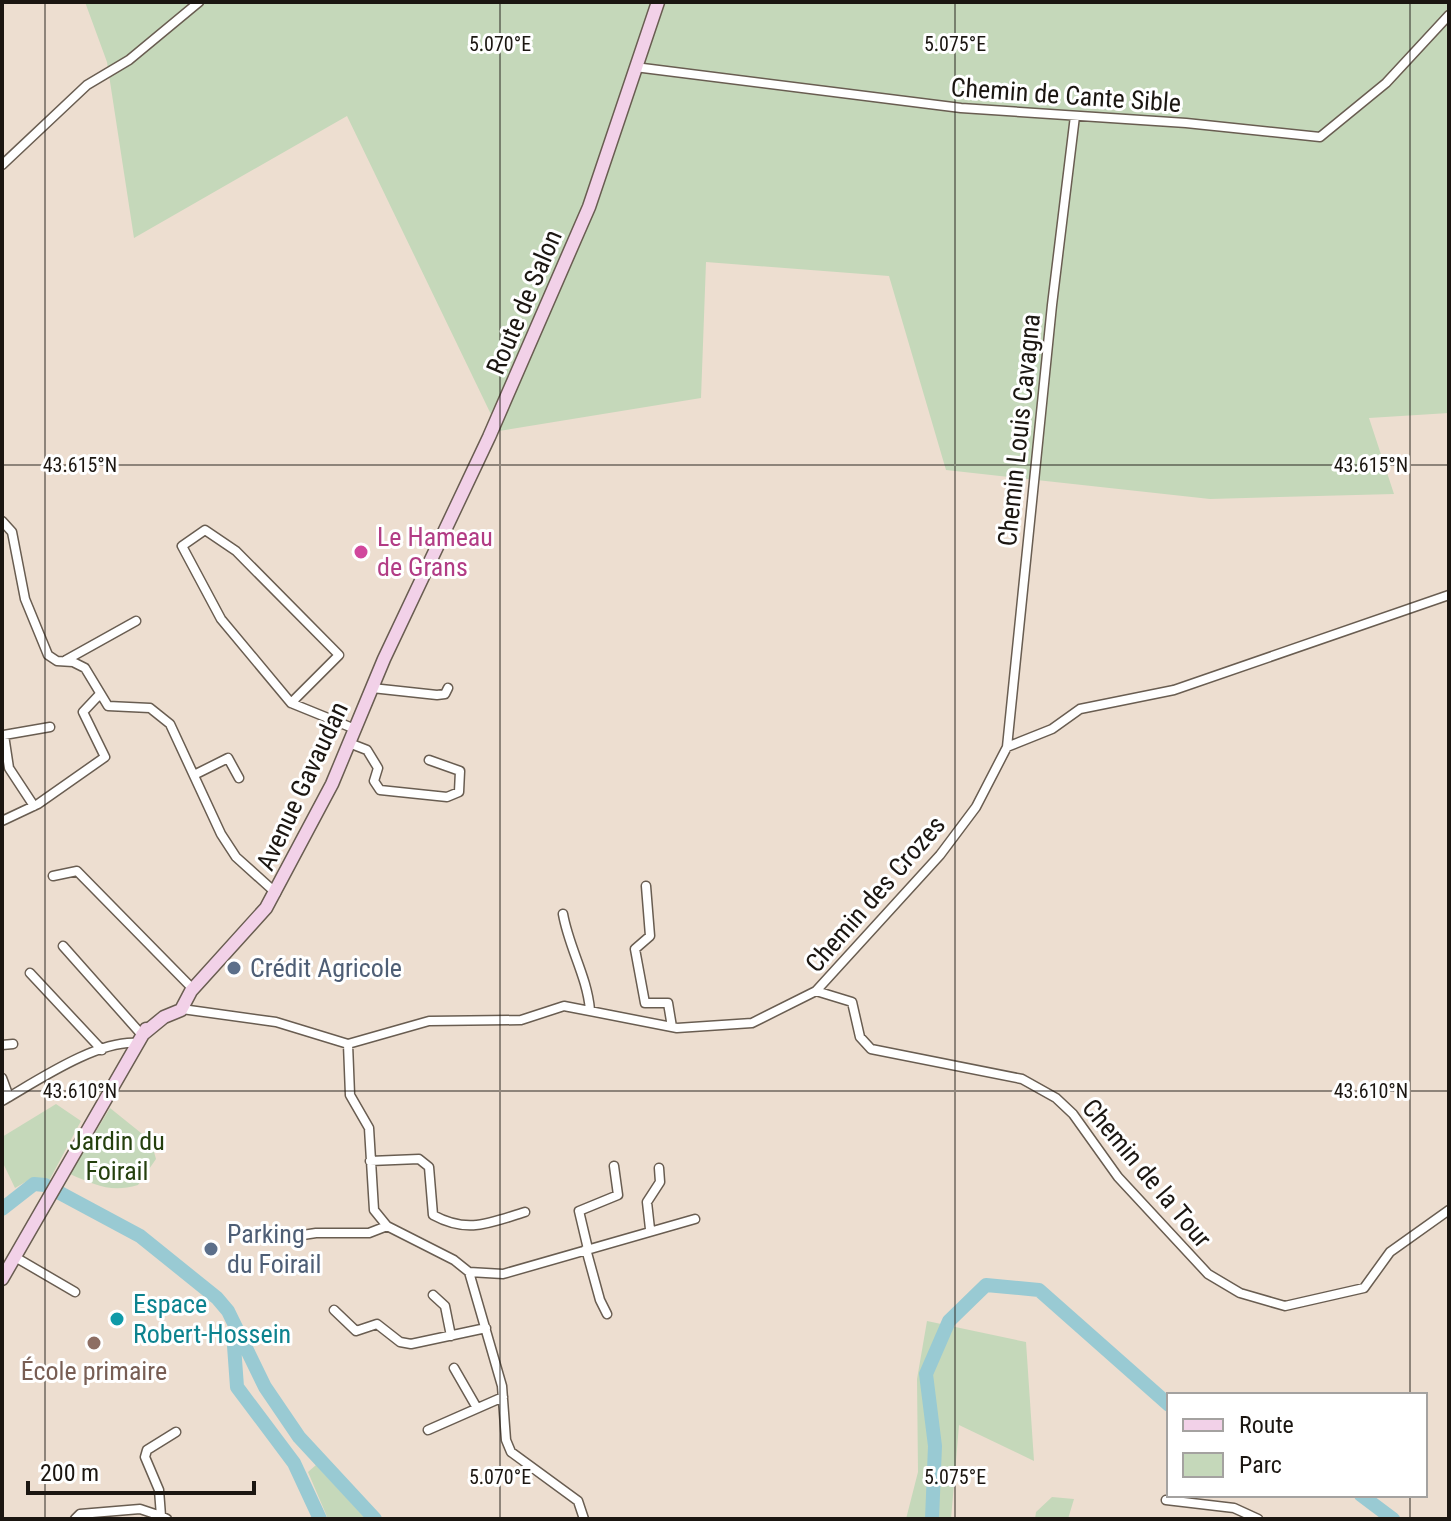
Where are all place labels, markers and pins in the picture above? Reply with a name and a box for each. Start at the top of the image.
place label: Le Hameau de Grans [377,522,493,582]
marker: Le Hameau de Grans [352,543,370,561]
place label: Crédit Agricole [250,953,402,983]
marker: Crédit Agricole [225,959,243,977]
place label: Parking du Foirail [227,1219,322,1279]
marker: Parking du Foirail [202,1240,220,1258]
place label: Espace Robert-Hossein [133,1289,291,1349]
marker: Espace Robert-Hossein [108,1310,126,1328]
marker: École primaire [85,1334,103,1352]
place label: École primaire [21,1356,167,1386]

